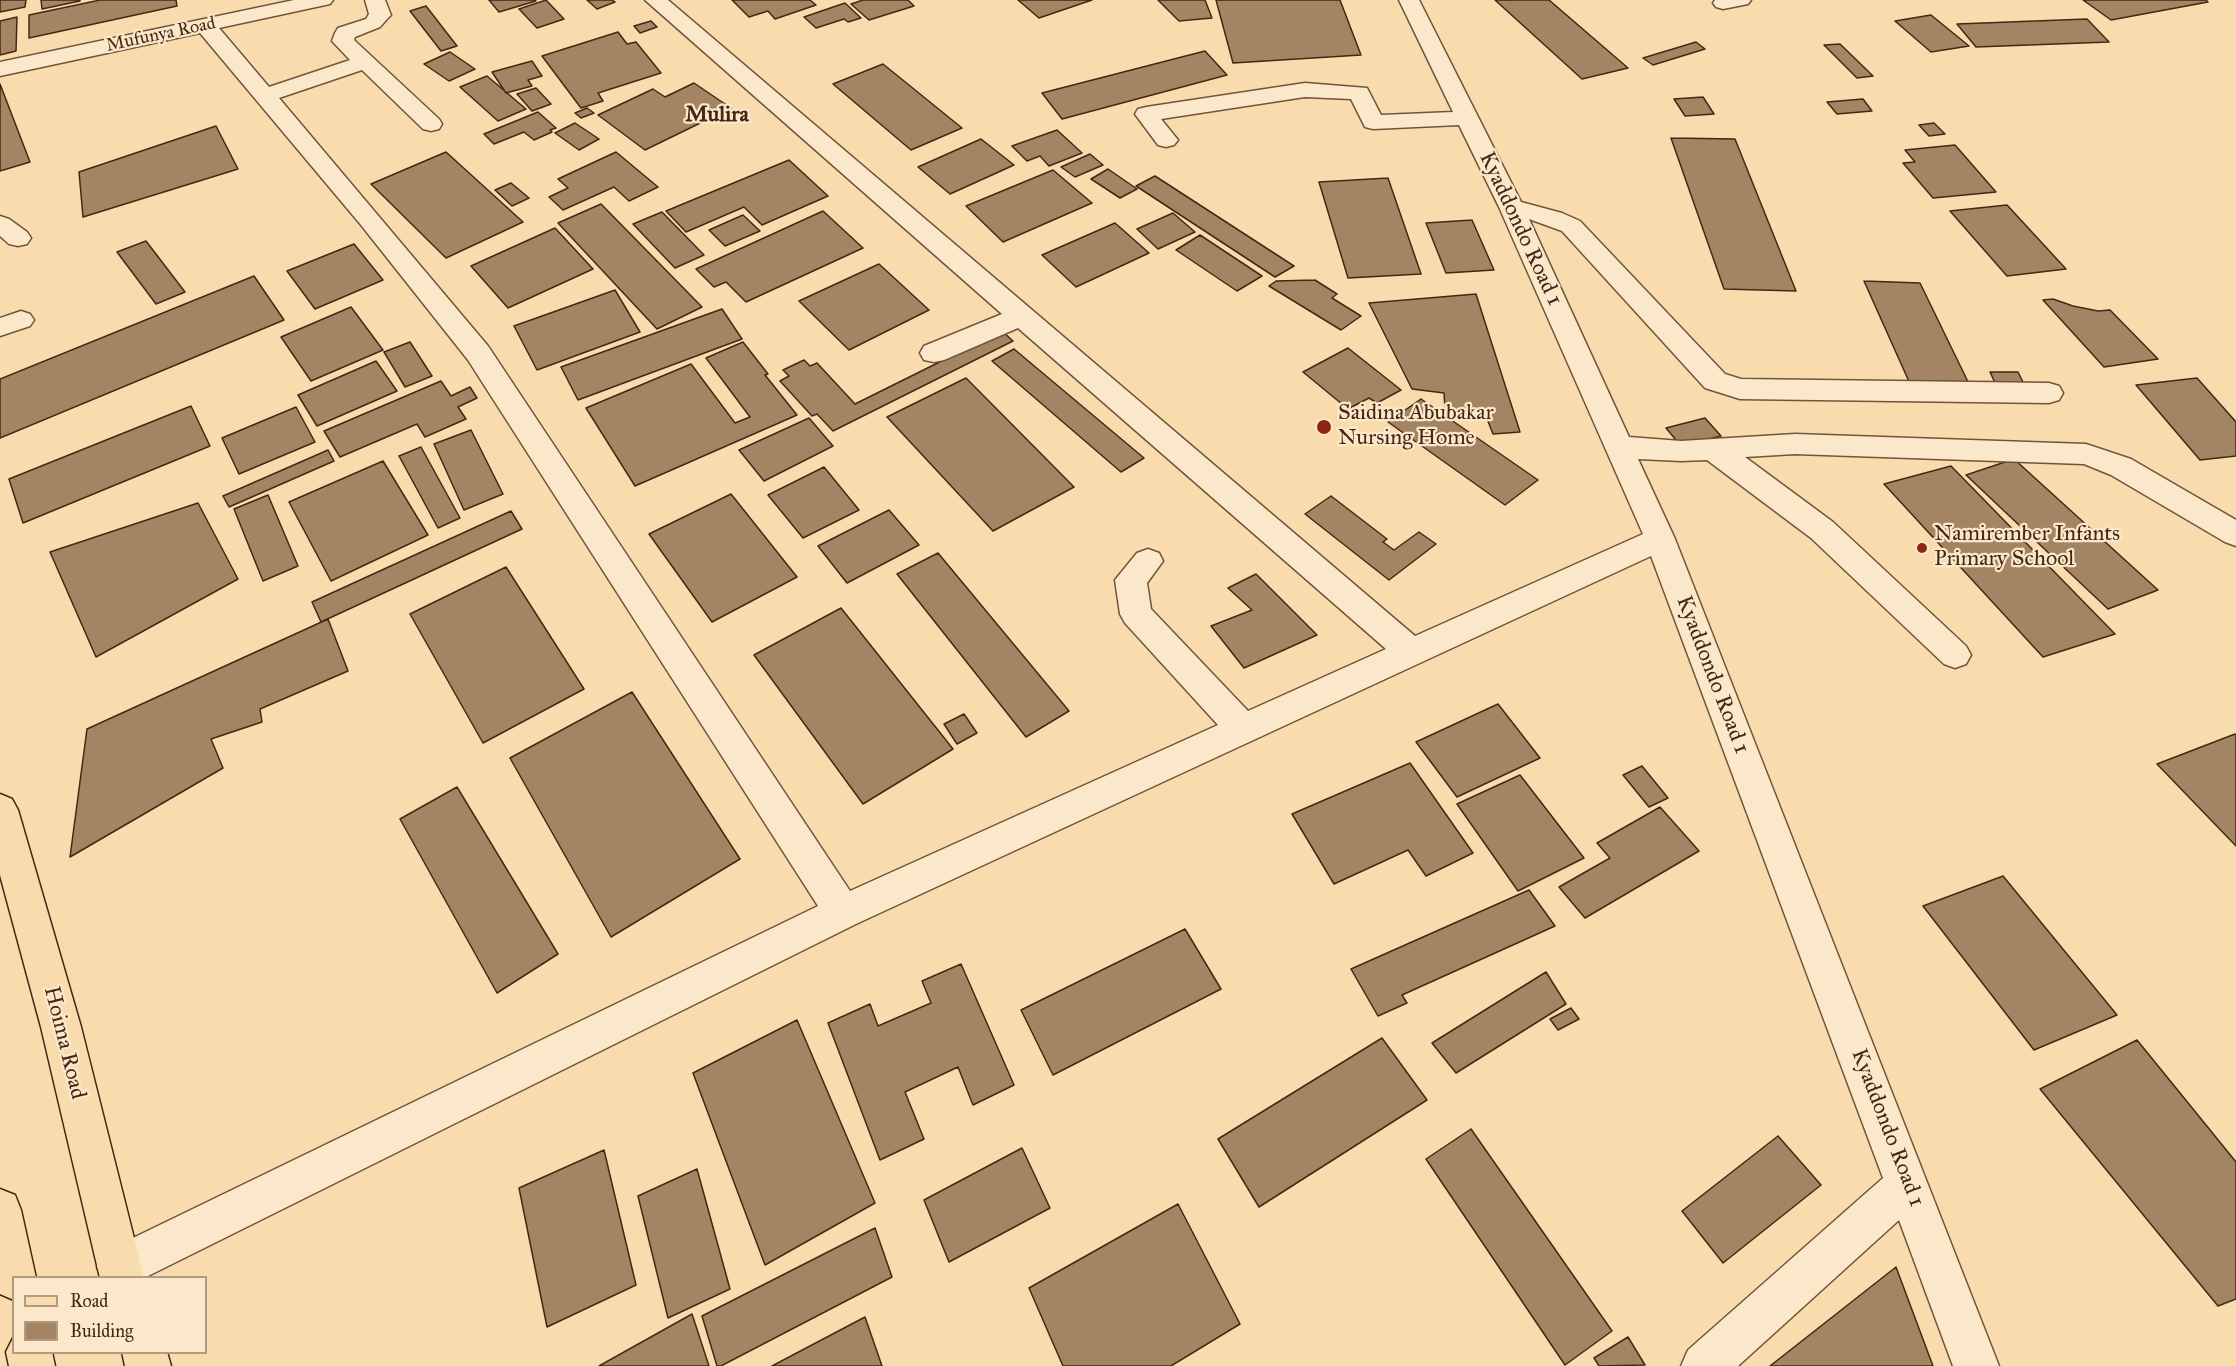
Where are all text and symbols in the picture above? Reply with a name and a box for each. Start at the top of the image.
street label: Mufunya Road [104,13,218,57]
district label: Mulira [685,103,749,129]
street label: Kyaddondo Road 1 [1473,148,1567,310]
place label: Saidina Abubakar Nursing Home [1338,401,1494,452]
marker: Saidina Abubakar Nursing Home [1315,418,1333,436]
place label: Namirember Infants Primary School [1934,522,2120,574]
marker: Namirember Infants Primary School [1915,541,1929,555]
street label: Kyaddondo Road 1 [1670,592,1754,758]
street label: Hoima Road [37,984,91,1102]
street label: Kyaddondo Road 1 [1845,1045,1929,1211]
legend [12,1276,207,1354]
text: Road [70,1290,108,1312]
text: Building [70,1320,133,1342]

